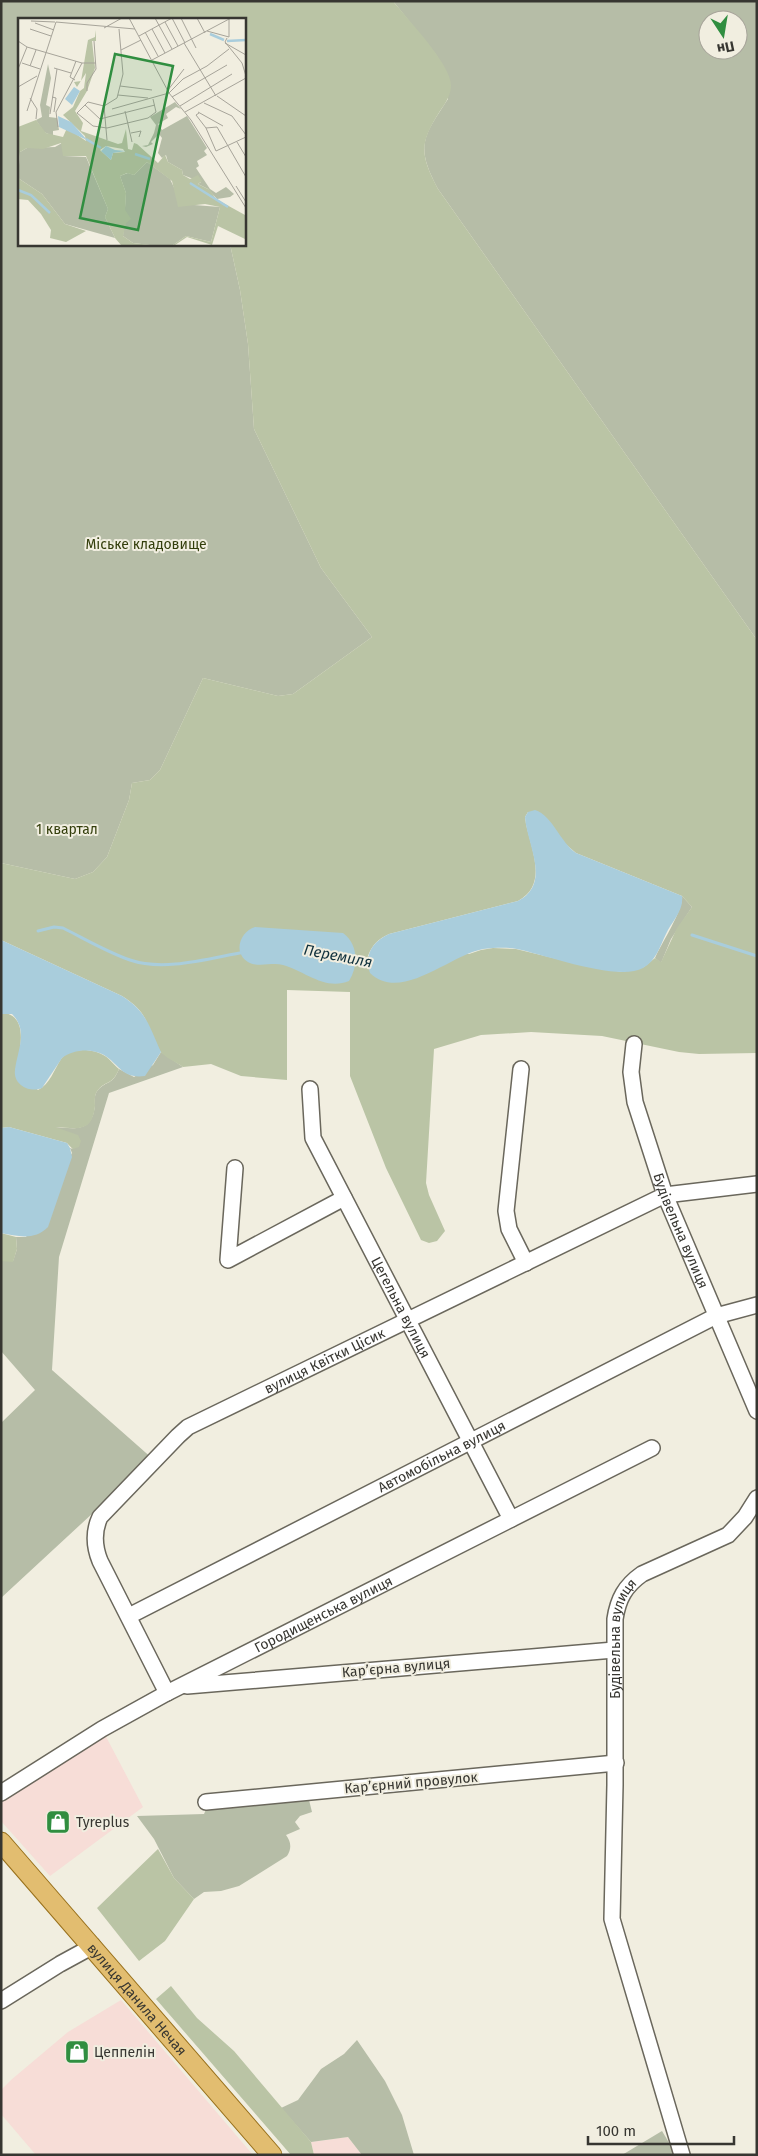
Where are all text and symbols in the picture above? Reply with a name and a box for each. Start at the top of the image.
north arrow [698,10,748,60]
inset map [18,18,245,245]
text: Пн [715,37,736,57]
park label: Міське кладовище [85,536,207,553]
park label: 1 квартал [36,821,98,838]
water label: Перемиля [302,941,374,971]
street label: Будівельна вулиця [650,1170,712,1291]
street label: Цегельна вулиця [368,1254,434,1361]
street label: вулиця Квітки Цісик [261,1324,388,1397]
street label: Автомобільна вулиця [375,1417,508,1496]
street label: Городищенська вулиця [251,1572,395,1656]
street label: Будівельна вулиця [606,1575,640,1699]
street label: Карʼєрна вулиця [341,1655,451,1681]
street label: Карʼєрний провулок [344,1769,479,1797]
shop icon: Tyreplus [45,1809,71,1835]
place label: Tyreplus [76,1814,130,1831]
street label: вулиця Данила Нечая [84,1940,190,2059]
shop icon: Цеппелін [64,2039,90,2065]
place label: Цеппелін [94,2044,155,2061]
scale bar [588,2114,734,2146]
text: 100 m [596,2122,636,2140]

